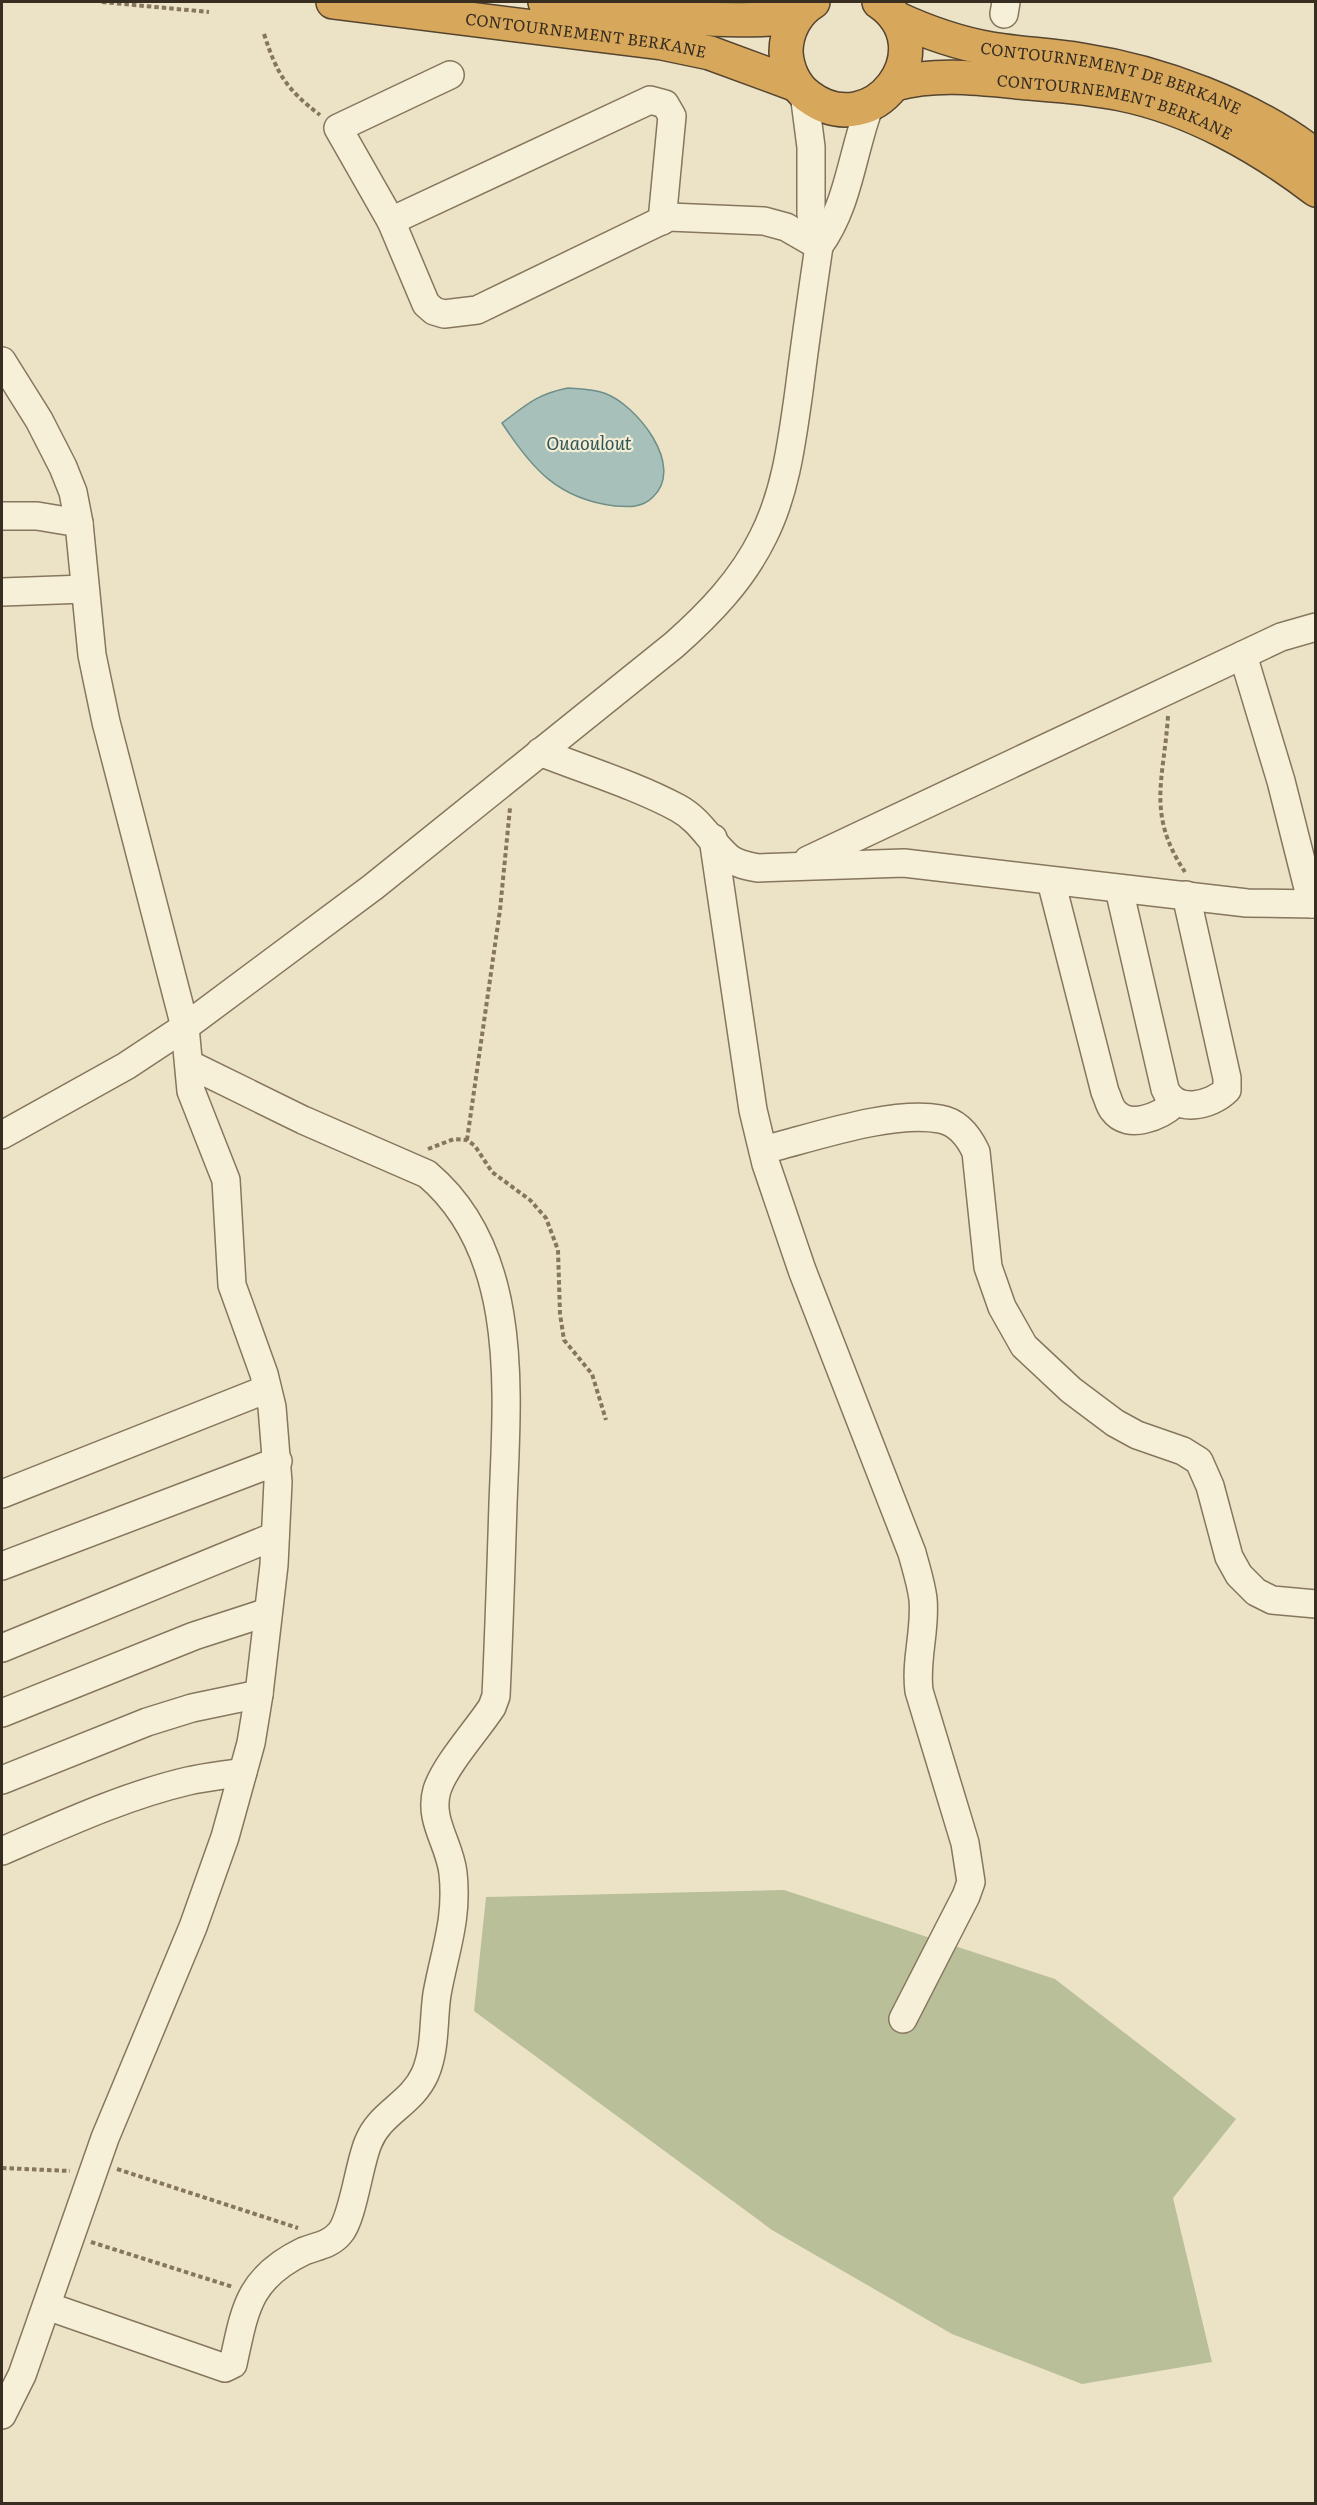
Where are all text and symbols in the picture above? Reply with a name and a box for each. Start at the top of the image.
street label: CONTOURNEMENT BERKANE [464,6,709,63]
street label: CONTOURNEMENT DE BERKANE [979,34,1246,120]
street label: CONTOURNEMENT BERKANE [996,67,1237,145]
water label: Ouaoulout [546,429,632,456]

